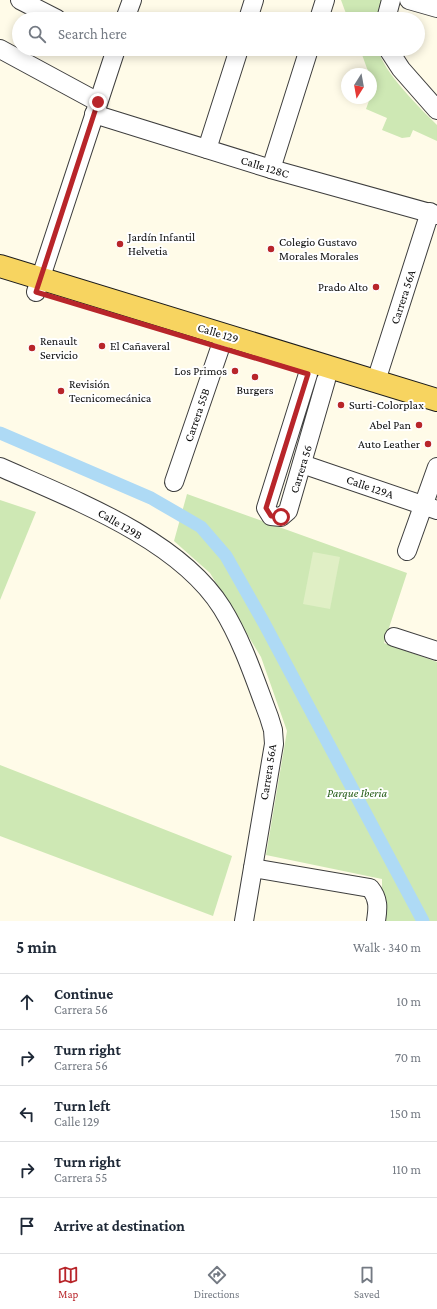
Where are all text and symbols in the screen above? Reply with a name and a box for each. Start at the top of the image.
search box [12,12,425,56]
icon: search [26,23,48,45]
text: Search here [58,26,127,42]
north arrow [341,68,377,104]
route end [89,93,107,111]
street label: Calle 128C [239,153,291,181]
place label: Jardín Infantil Helvetia [127,230,195,258]
place label: Colegio Gustavo Morales Morales [279,235,359,263]
marker: Jardín Infantil Helvetia [115,239,125,249]
marker: Colegio Gustavo Morales Morales [266,244,276,254]
street label: Carrera 56A [388,268,418,326]
place label: Prado Alto [318,280,368,294]
marker: Prado Alto [371,282,381,292]
street label: Calle 129 [196,320,240,346]
place label: Renault Servicio [40,334,78,362]
place label: El Cañaveral [110,339,170,353]
marker: El Cañaveral [97,341,107,351]
marker: Renault Servicio [27,343,37,353]
place label: Los Primos [174,364,227,378]
marker: Los Primos [230,366,240,376]
marker: Burgers [250,372,260,382]
place label: Revisión Tecnicomecánica [69,377,152,405]
place label: Burgers [237,383,274,397]
marker: Revisión Tecnicomecánica [56,386,66,396]
street label: Carrera 55B [181,386,213,444]
place label: Surti-Colorplax [349,398,424,412]
marker: Surti-Colorplax [336,400,346,410]
place label: Abel Pan [370,418,412,432]
marker: Abel Pan [414,420,424,430]
place label: Auto Leather [358,437,421,451]
marker: Auto Leather [423,439,433,449]
street label: Carrera 56 [287,443,315,495]
street label: Calle 129A [345,472,396,502]
street label: Calle 129B [95,506,145,542]
route start [272,508,290,526]
street label: Carrera 56A [257,743,279,801]
park label: Parque Iberia [327,786,387,800]
text: 5 min [16,938,57,957]
text: Walk · 340 m [353,940,421,955]
text: Continue [54,986,113,1002]
icon: ahead [16,991,38,1013]
text: 10 m [396,994,421,1009]
text: Carrera 56 [54,1002,108,1017]
text: Turn right [54,1042,121,1058]
icon: right [16,1047,38,1069]
text: 70 m [395,1050,421,1065]
text: Carrera 56 [54,1058,108,1073]
text: Turn left [54,1098,110,1114]
icon: left [16,1103,38,1125]
text: 150 m [390,1106,421,1121]
text: Calle 129 [54,1114,100,1129]
text: Turn right [54,1154,121,1170]
icon: right [16,1159,38,1181]
text: 110 m [392,1162,421,1177]
text: Carrera 55 [54,1170,107,1185]
icon: arrive [16,1215,38,1237]
text: Arrive at destination [54,1218,185,1234]
tab: Map [57,1264,79,1300]
tab: Directions [194,1264,239,1300]
tab: Saved [354,1264,380,1300]

